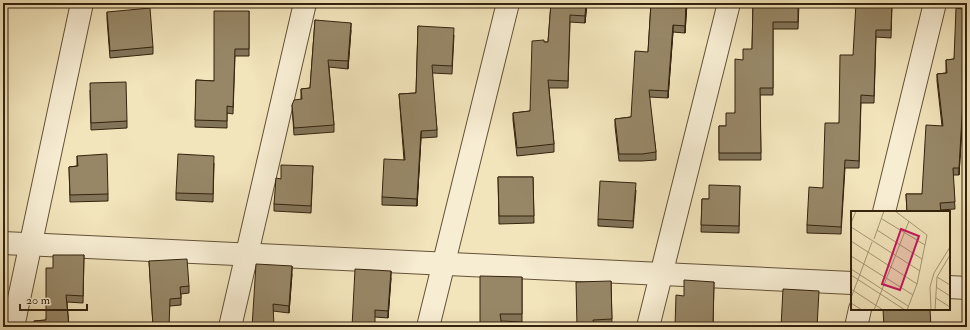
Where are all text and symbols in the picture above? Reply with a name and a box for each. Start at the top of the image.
inset map [851,211,950,310]
scale bar [20,286,87,312]
text: 20 m [26,293,51,308]

